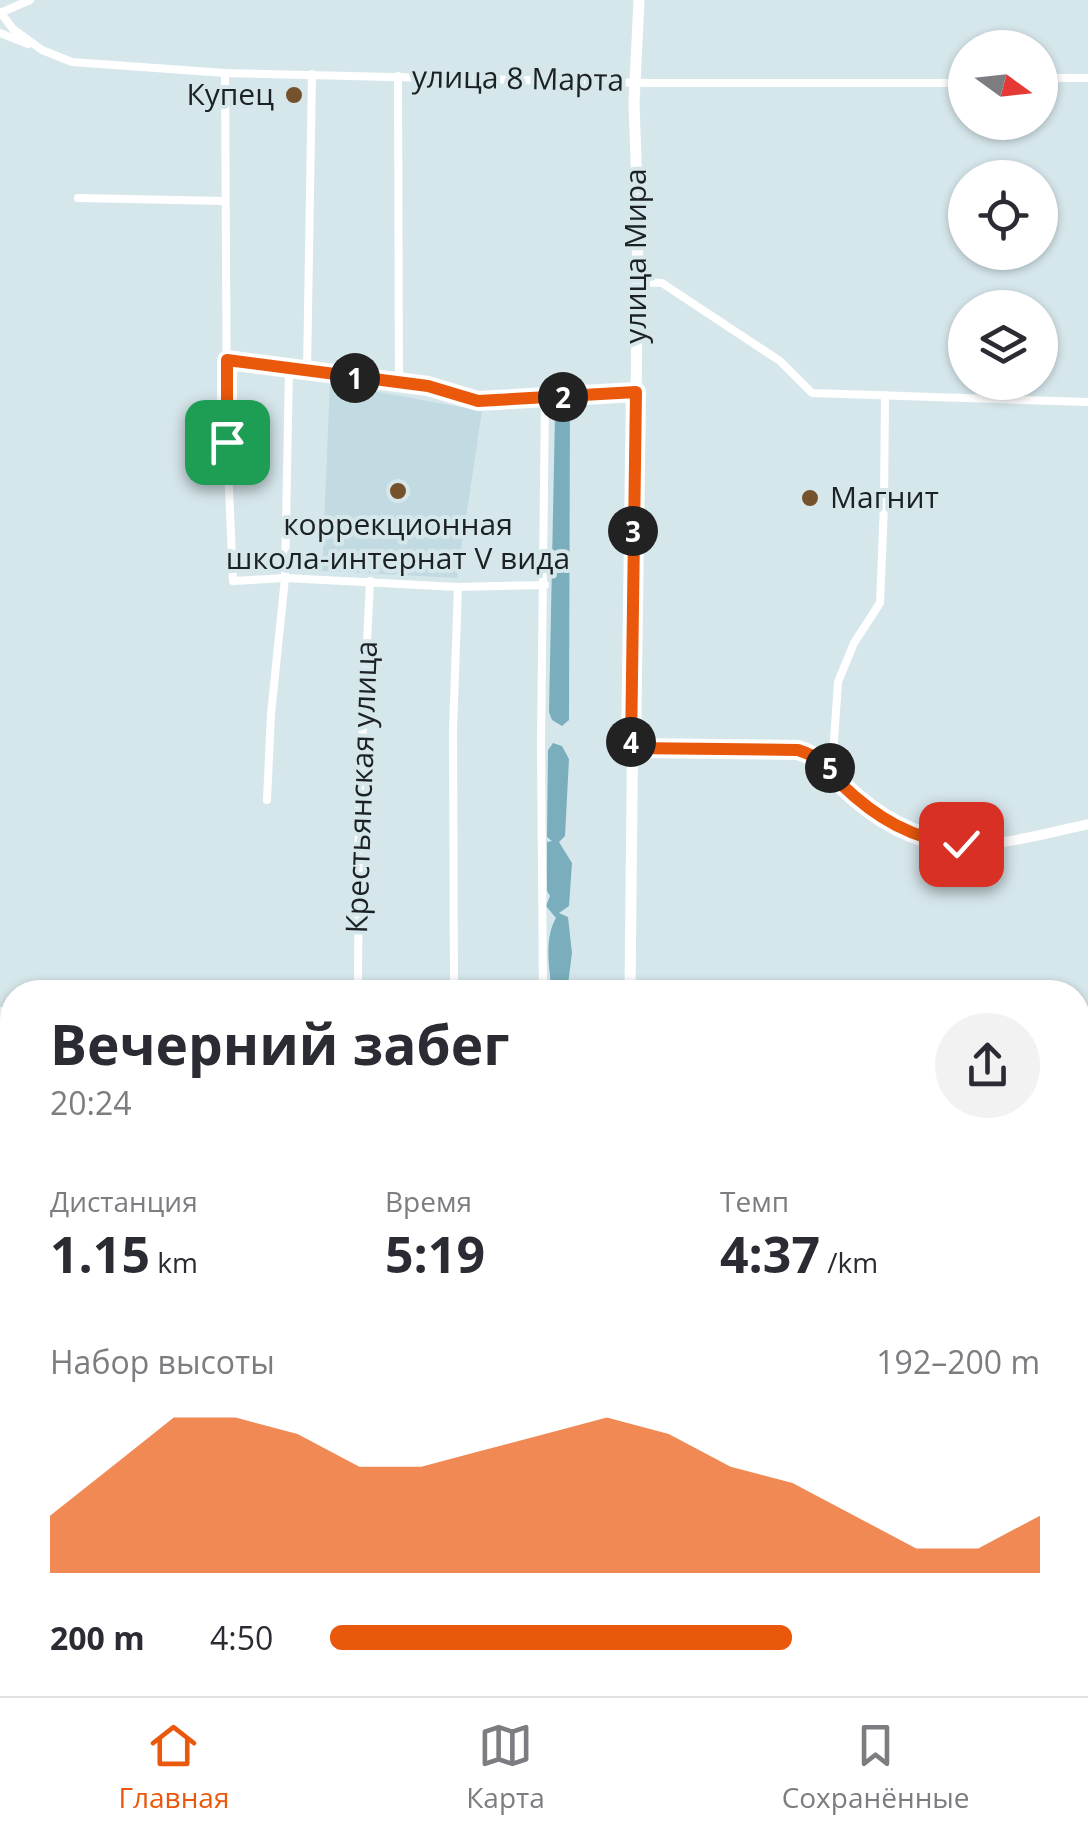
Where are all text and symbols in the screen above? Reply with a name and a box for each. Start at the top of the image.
north arrow [948,30,1058,140]
map controls [948,30,1058,400]
street label: улица 8 Марта [412,55,625,100]
place label: Купец [186,73,274,114]
marker: Купец [283,84,305,106]
button: locate [948,160,1058,270]
street label: улица Мира [614,168,655,344]
button: layers [948,290,1058,400]
pin: 1 [330,353,380,403]
text: 1 [347,359,363,397]
pin: 2 [538,372,588,422]
text: 2 [555,378,571,416]
pin [185,400,270,485]
icon: arrive [200,415,255,470]
place label: Магнит [830,476,939,517]
marker: коррекционная школа-интернат V вида [387,480,409,502]
marker: Магнит [799,487,821,509]
place label: коррекционная школа-интернат V вида [226,503,570,578]
pin: 3 [608,506,658,556]
text: 3 [625,512,641,550]
street label: Крестьянская улица [335,640,386,934]
pin: 4 [606,717,656,767]
text: 4 [623,723,639,761]
pin: 5 [805,743,855,793]
text: 5 [822,749,838,787]
pin [919,802,1004,887]
icon: check [934,817,989,872]
text: Вечерний забег [50,1006,510,1081]
button: share [935,1013,1040,1118]
text: 20:24 [50,1081,132,1124]
text: Дистанция [50,1182,198,1220]
text: Время [385,1182,472,1220]
text: Темп [720,1182,789,1220]
text: 1.15 [50,1220,150,1288]
text: 5:19 [385,1220,485,1288]
text: 4:37 [720,1220,820,1288]
text: km [150,1243,198,1281]
text: /km [820,1243,878,1281]
text: Набор высоты [50,1340,275,1383]
text: 192–200 m [876,1340,1040,1383]
text: 200 m [50,1616,145,1659]
text: 4:50 [210,1616,273,1659]
tab: Главная [118,1718,229,1816]
tab: Карта [466,1718,545,1816]
tab: Сохранённые [782,1718,970,1816]

